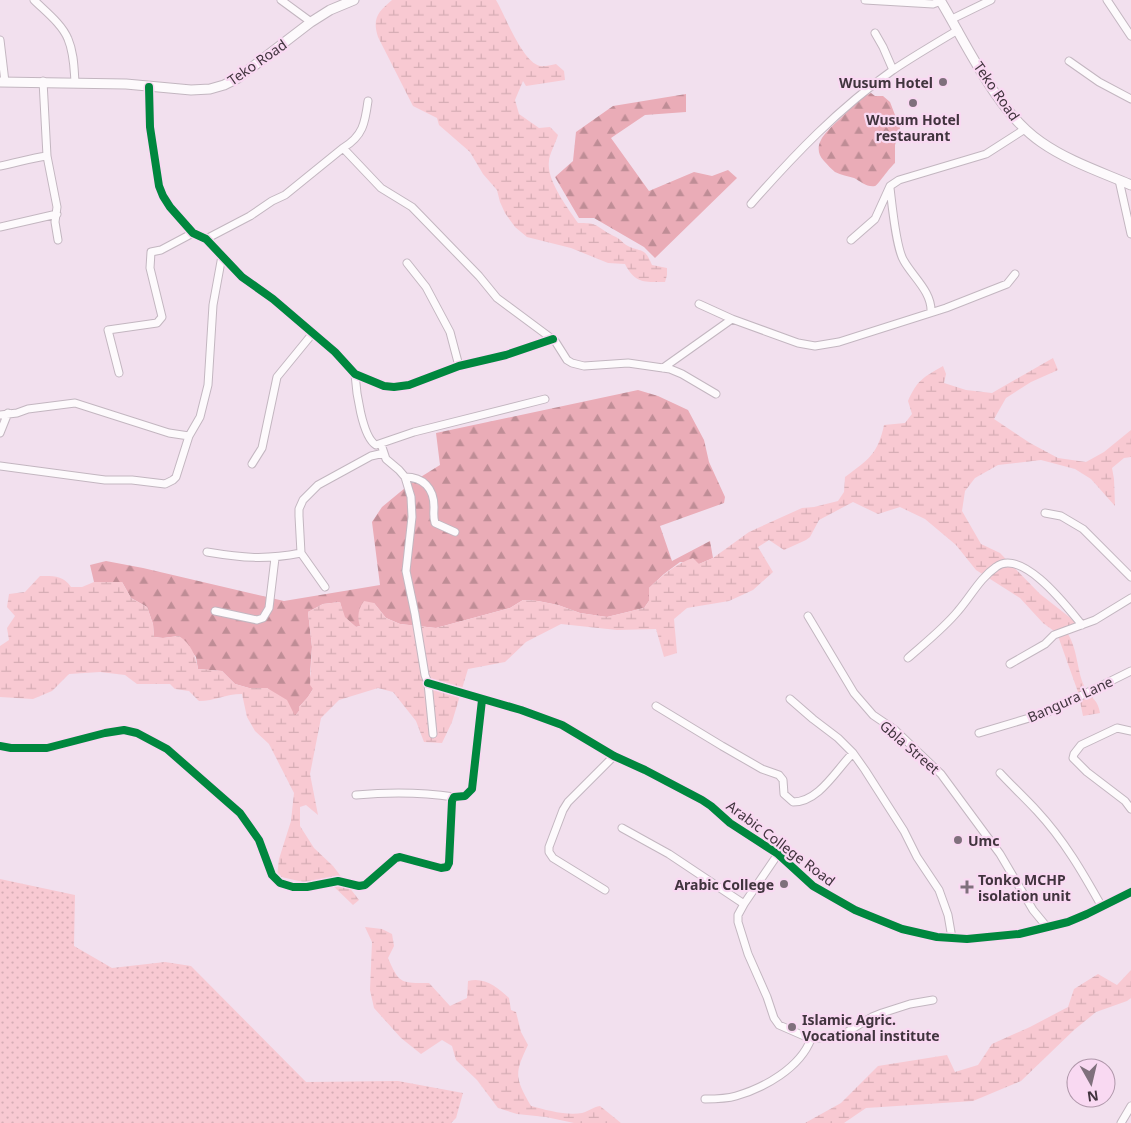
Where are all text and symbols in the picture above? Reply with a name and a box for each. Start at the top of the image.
street label: Teko Road [224,35,290,89]
street label: Teko Road [970,58,1024,124]
place label: Wusum Hotel [839,73,933,92]
marker: Wusum Hotel [937,76,949,88]
marker: Wusum Hotel restaurant [907,97,919,109]
place label: Wusum Hotel restaurant [866,110,960,145]
street label: Bangura Lane [1024,672,1116,726]
street label: Gbla Street [876,716,944,778]
street label: Arabic College Road [724,797,838,889]
place label: Umc [968,831,999,850]
marker: Umc [952,834,964,846]
place label: Tonko MCHP isolation unit [978,870,1071,905]
place label: Arabic College [674,876,774,892]
marker: Arabic College [778,878,790,890]
marker: Tonko MCHP isolation unit [960,880,974,894]
place label: Islamic Agric. Vocational institute [802,1010,940,1045]
marker: Islamic Agric. Vocational institute [786,1021,798,1033]
north arrow [1066,1058,1116,1108]
text: N [1086,1086,1100,1107]

